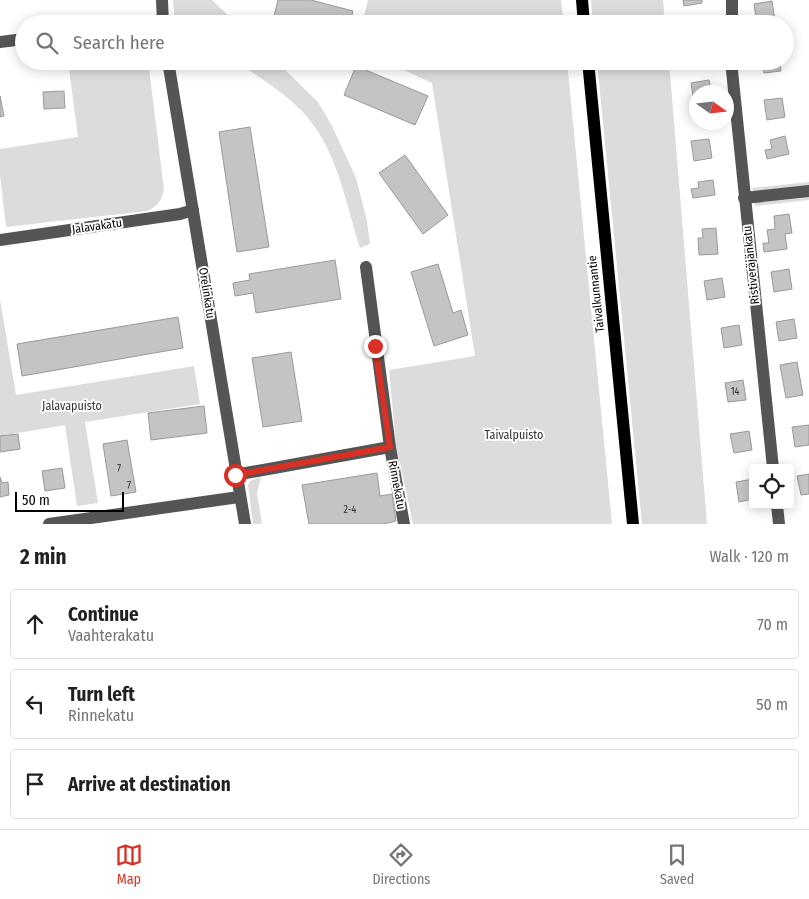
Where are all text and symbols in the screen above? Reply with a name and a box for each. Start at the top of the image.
search box [15,15,794,70]
icon: search [33,29,61,57]
text: Search here [73,31,165,54]
north arrow [689,85,734,130]
street label: Jalavakatu [71,216,123,236]
street label: Ristiveräjänkatu [740,225,762,305]
street label: Taivalkunnantie [585,255,607,333]
street label: Orelinkatu [196,267,218,319]
route end [364,335,387,358]
house number: 14 [731,386,740,398]
park label: Jalavapuisto [42,399,102,413]
park label: Taivalpuisto [485,428,543,442]
street label: Rinnekatu [385,459,409,511]
house number: 7 [117,463,121,475]
route start [224,464,247,487]
map controls [749,464,794,509]
button: locate [749,464,794,509]
house number: 7 [127,480,131,492]
scale bar [15,489,124,512]
text: 50 m [22,492,50,509]
house number: 2-4 [344,504,357,516]
text: 2 min [20,544,67,570]
text: Walk · 120 m [710,547,789,566]
text: Continue [68,603,139,626]
icon: ahead [21,610,49,638]
text: 70 m [757,615,788,634]
text: Vaahterakatu [68,626,154,645]
text: Turn left [68,683,135,706]
icon: left [21,690,49,718]
text: 50 m [756,695,788,714]
text: Rinnekatu [68,706,134,725]
icon: arrive [21,770,49,798]
text: Arrive at destination [68,773,231,796]
tab: Map [115,841,143,888]
tab: Directions [372,841,430,888]
tab: Saved [660,841,694,888]

